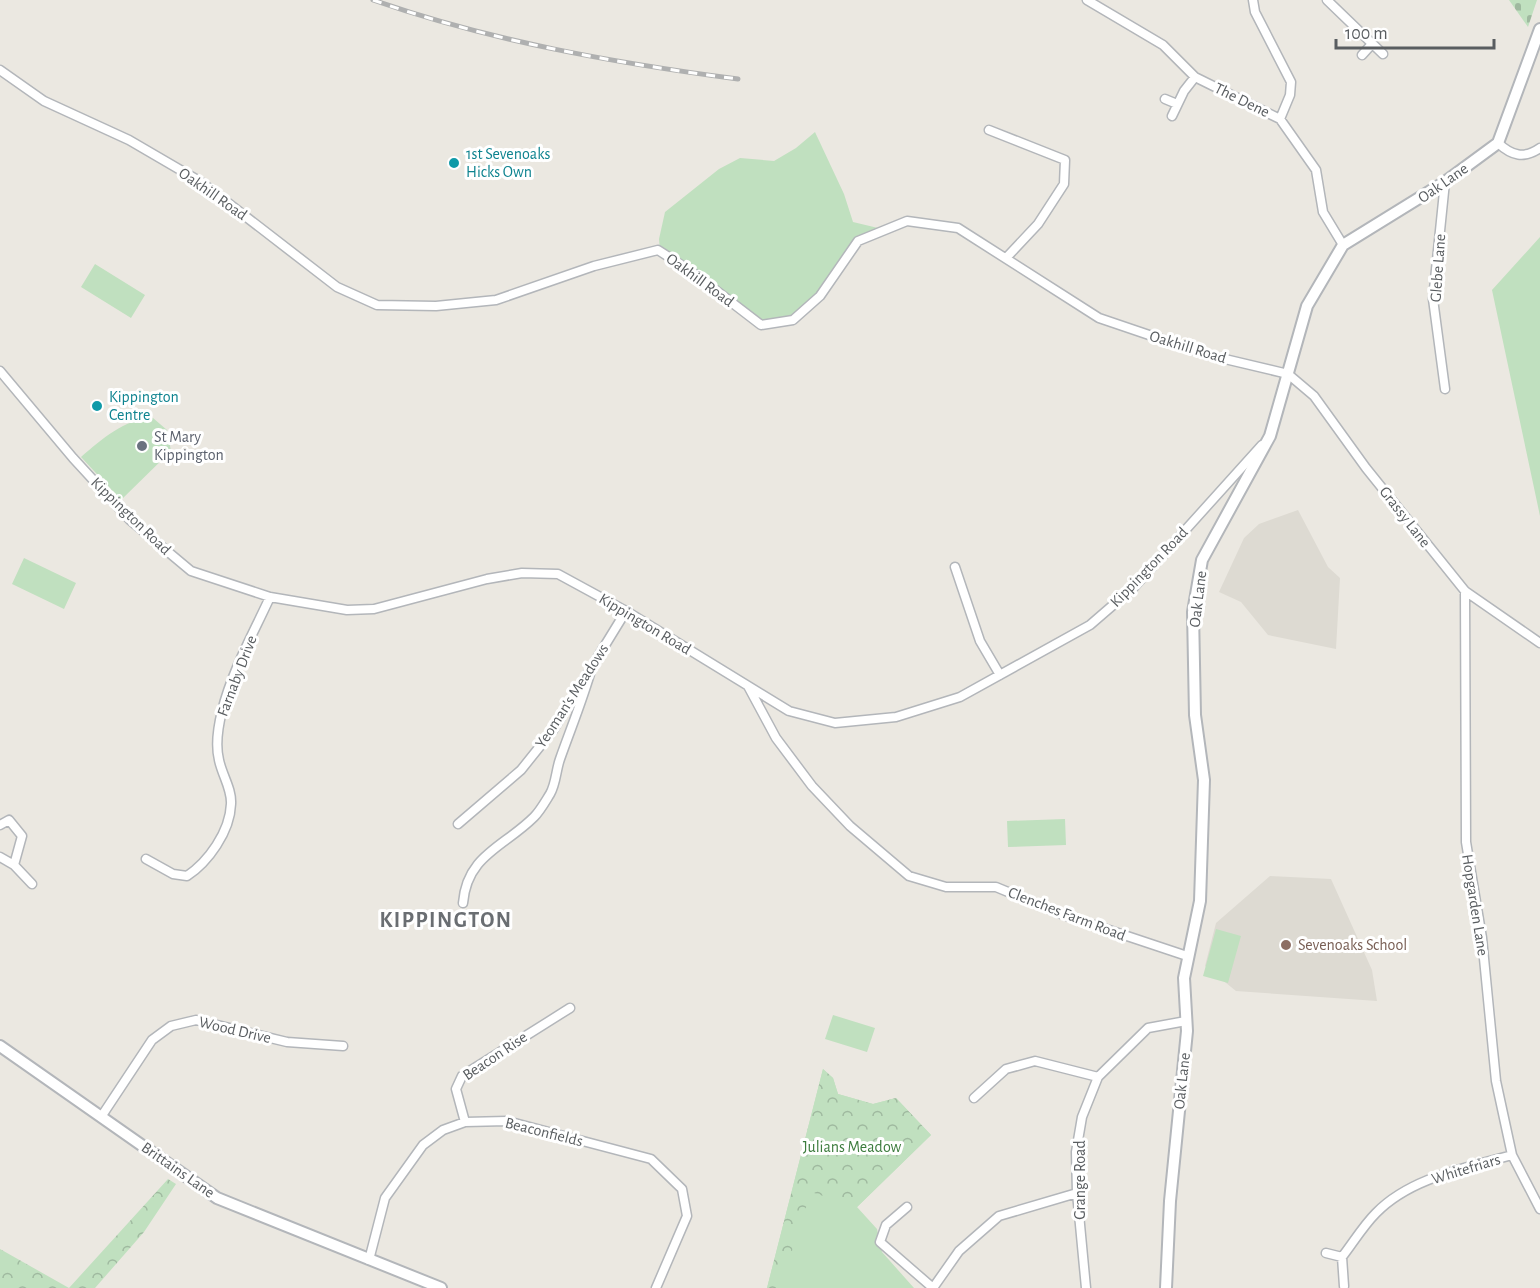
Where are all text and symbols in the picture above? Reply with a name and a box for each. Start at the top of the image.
scale bar [1336,12,1494,50]
text: 100 m [1345,25,1388,43]
street label: The Dene [1212,80,1272,120]
place label: 1st Sevenoaks Hicks Own [466,146,550,180]
marker: 1st Sevenoaks Hicks Own [447,156,461,170]
street label: Oak Lane [1415,160,1471,206]
street label: Oakhill Road [176,165,250,223]
street label: Glebe Lane [1428,233,1448,303]
street label: Oakhill Road [663,250,737,310]
street label: Oakhill Road [1148,328,1228,366]
place label: Kippington Centre [109,389,179,423]
marker: Kippington Centre [90,399,104,413]
place label: St Mary Kippington [154,429,224,463]
marker: St Mary Kippington [135,439,149,453]
street label: Kippington Road [88,474,174,558]
street label: Grassy Lane [1376,484,1434,551]
street label: Kippington Road [1107,524,1191,610]
street label: Oak Lane [1187,570,1209,628]
street label: Kippington Road [596,590,694,658]
street label: Farnaby Drive [214,633,261,719]
street label: Yeoman's Meadows [532,641,612,751]
street label: Hopgarden Lane [1459,853,1491,957]
street label: Clenches Farm Road [1006,884,1128,944]
district label: KIPPINGTON [379,909,513,931]
place label: Sevenoaks School [1298,937,1407,953]
marker: Sevenoaks School [1279,938,1293,952]
street label: Wood Drive [197,1014,273,1046]
street label: Beacon Rise [460,1029,530,1083]
street label: Oak Lane [1171,1052,1193,1110]
street label: Beaconfields [503,1115,585,1149]
street label: Brittains Lane [138,1139,218,1201]
park label: Julians Meadow [803,1139,902,1155]
street label: Grange Road [1072,1140,1088,1220]
street label: Whitefriars [1430,1151,1502,1187]

